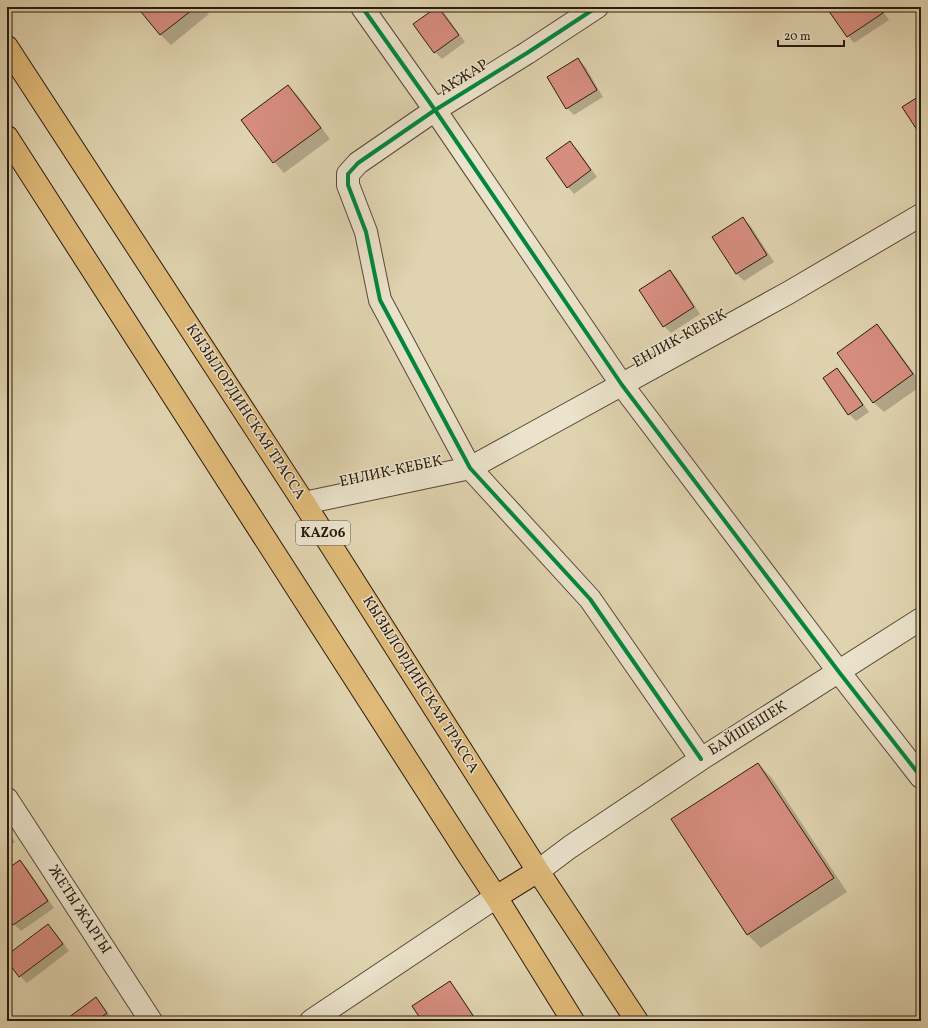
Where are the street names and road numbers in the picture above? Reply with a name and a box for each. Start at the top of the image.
street label: АКЖАР [435,54,493,101]
street label: ЕНЛИК-КЕБЕК [629,304,731,374]
street label: КЫЗЫЛОРДИНСКАЯ ТРАССА [180,320,310,504]
street label: ЕНЛИК-КЕБЕК [338,451,444,493]
road number: KАZ06 [296,521,350,545]
street label: КЫЗЫЛОРДИНСКАЯ ТРАССА [357,592,484,778]
street label: БАЙШЕШЕК [705,696,791,762]
street label: ЖЕТЫ ЖАРГЫ [42,861,116,959]

